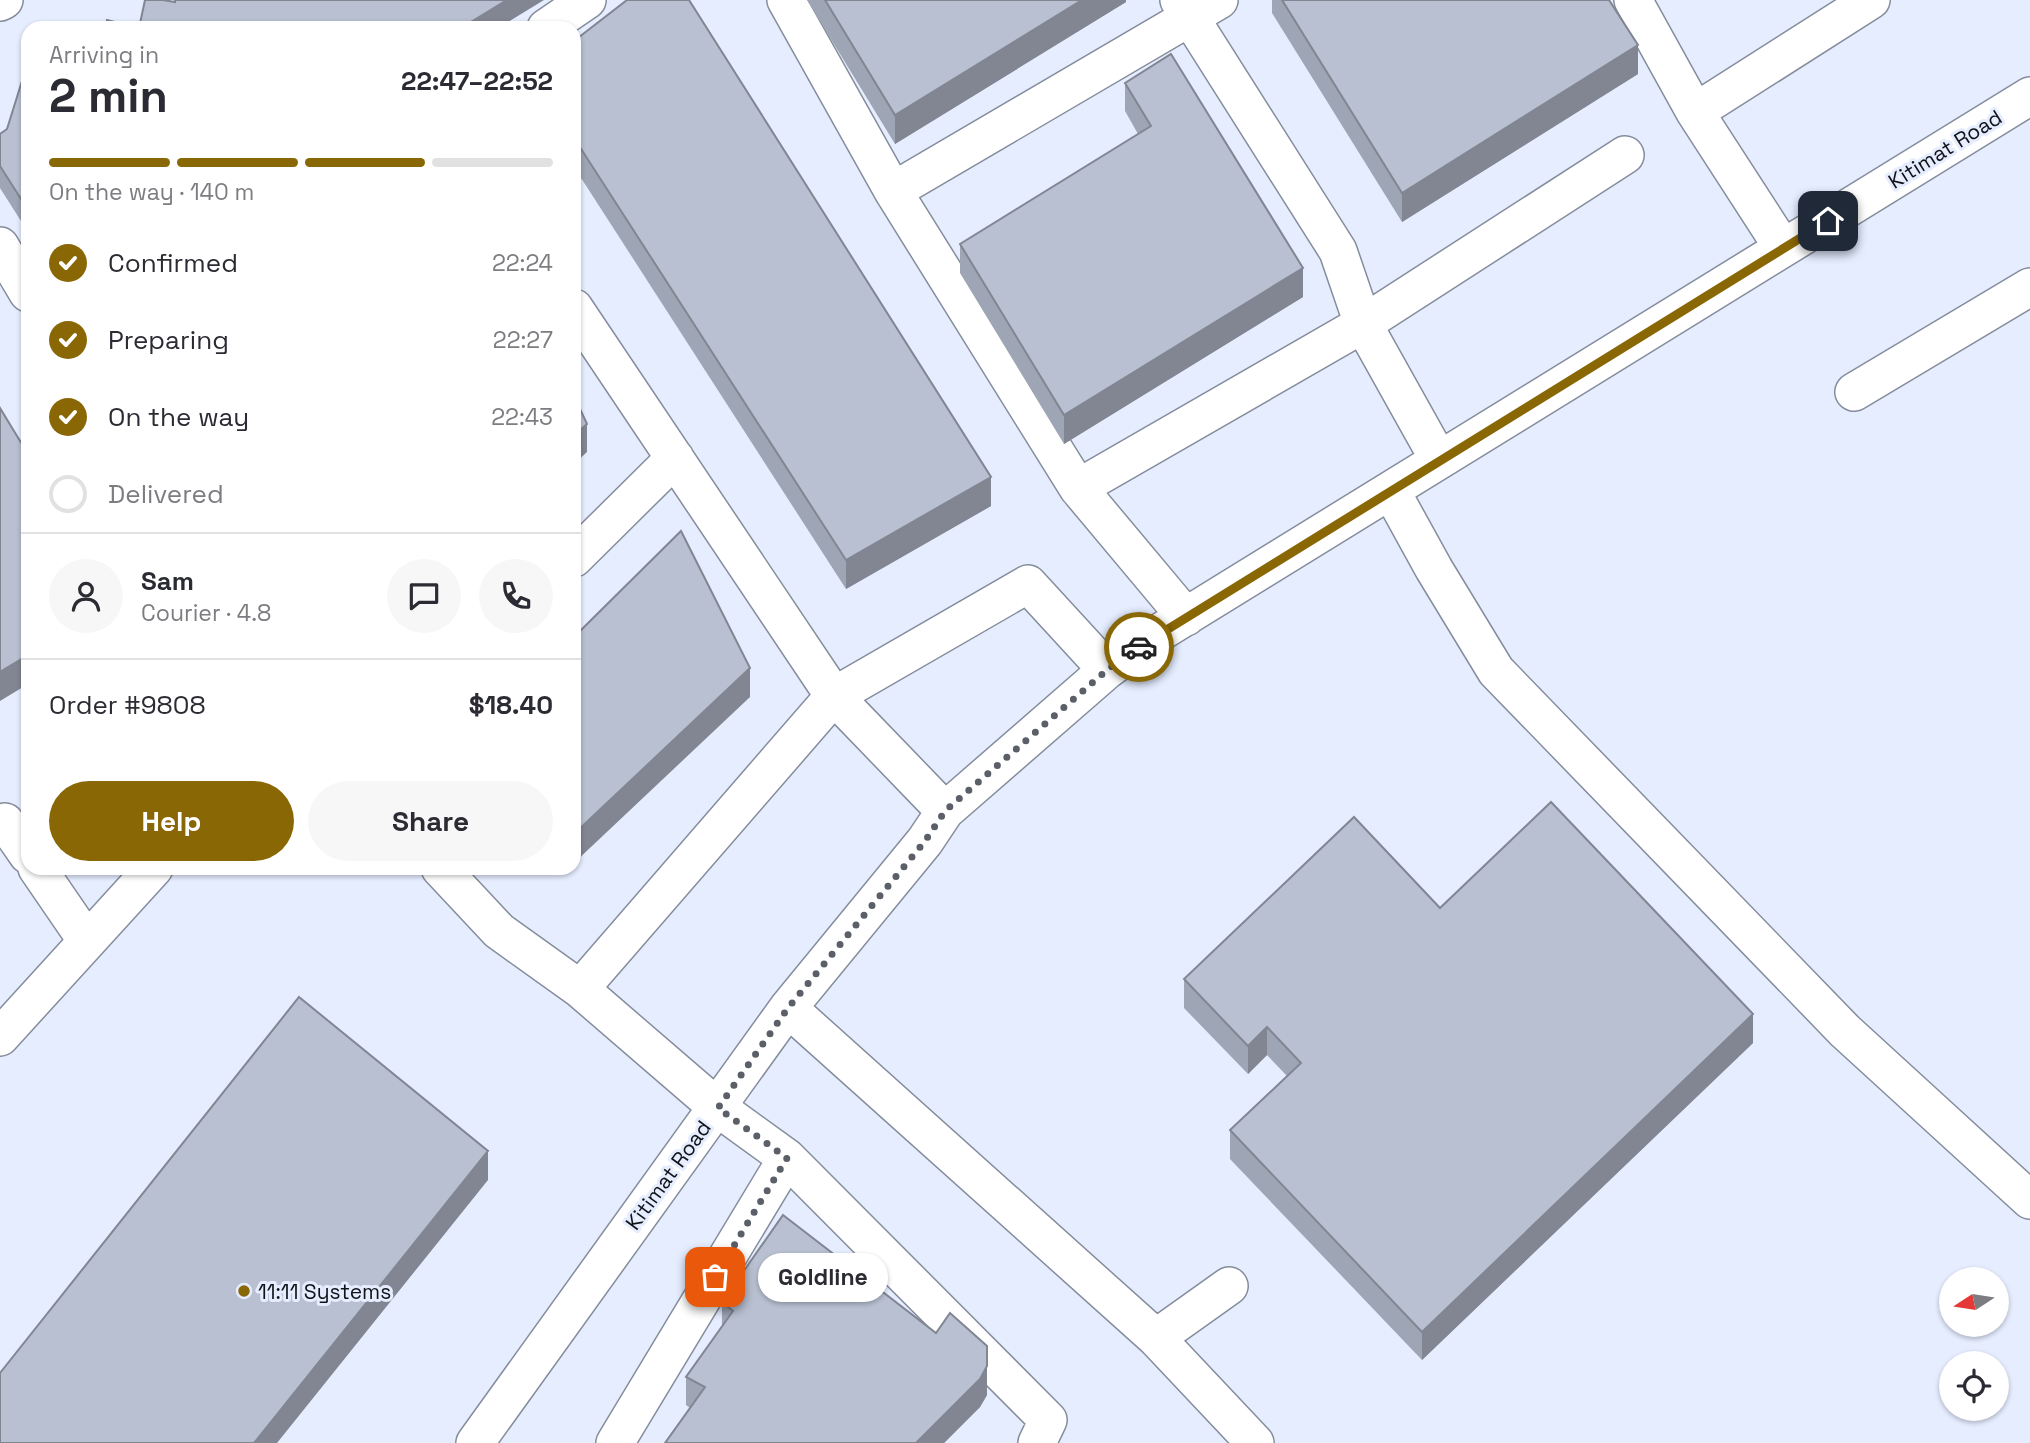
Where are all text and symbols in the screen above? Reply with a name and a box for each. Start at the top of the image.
text: Arriving in [49,40,159,70]
text: 22:47–22:52 [401,64,553,98]
text: 2 min [49,67,168,125]
street label: Kitimat Road [1883,103,2007,195]
text: On the way · 140 m [49,177,254,207]
pin [1798,191,1858,251]
icon: home [1809,202,1847,240]
icon: check [49,244,87,282]
text: Confirmed [108,246,238,280]
text: 22:24 [492,248,553,278]
icon: check [49,321,87,359]
text: Preparing [108,323,229,357]
text: 22:27 [493,325,553,355]
icon: check [49,398,87,436]
text: On the way [108,400,249,434]
text: 22:43 [491,402,553,432]
text: Delivered [108,477,224,511]
button: person [49,559,123,633]
button: chat [387,559,461,633]
button: phone [479,559,553,633]
text: Sam [141,564,194,598]
text: Courier · 4.8 [141,598,271,628]
courier [1104,612,1174,682]
icon: car [1120,628,1158,666]
text: Order #9808 [49,688,206,722]
text: $18.40 [469,688,553,722]
button: Help [49,781,294,861]
button: Share [308,781,553,861]
street label: Kitimat Road [619,1115,717,1235]
pin [685,1247,745,1307]
callout: Goldline [757,1252,886,1302]
icon: bag [696,1258,734,1296]
text: Goldline [778,1262,868,1292]
north arrow [1939,1267,2009,1337]
map controls [1939,1267,2009,1421]
place label: 11:11 Systems [258,1278,391,1305]
marker: 11:11 Systems [236,1283,252,1299]
button: locate [1939,1351,2009,1421]

